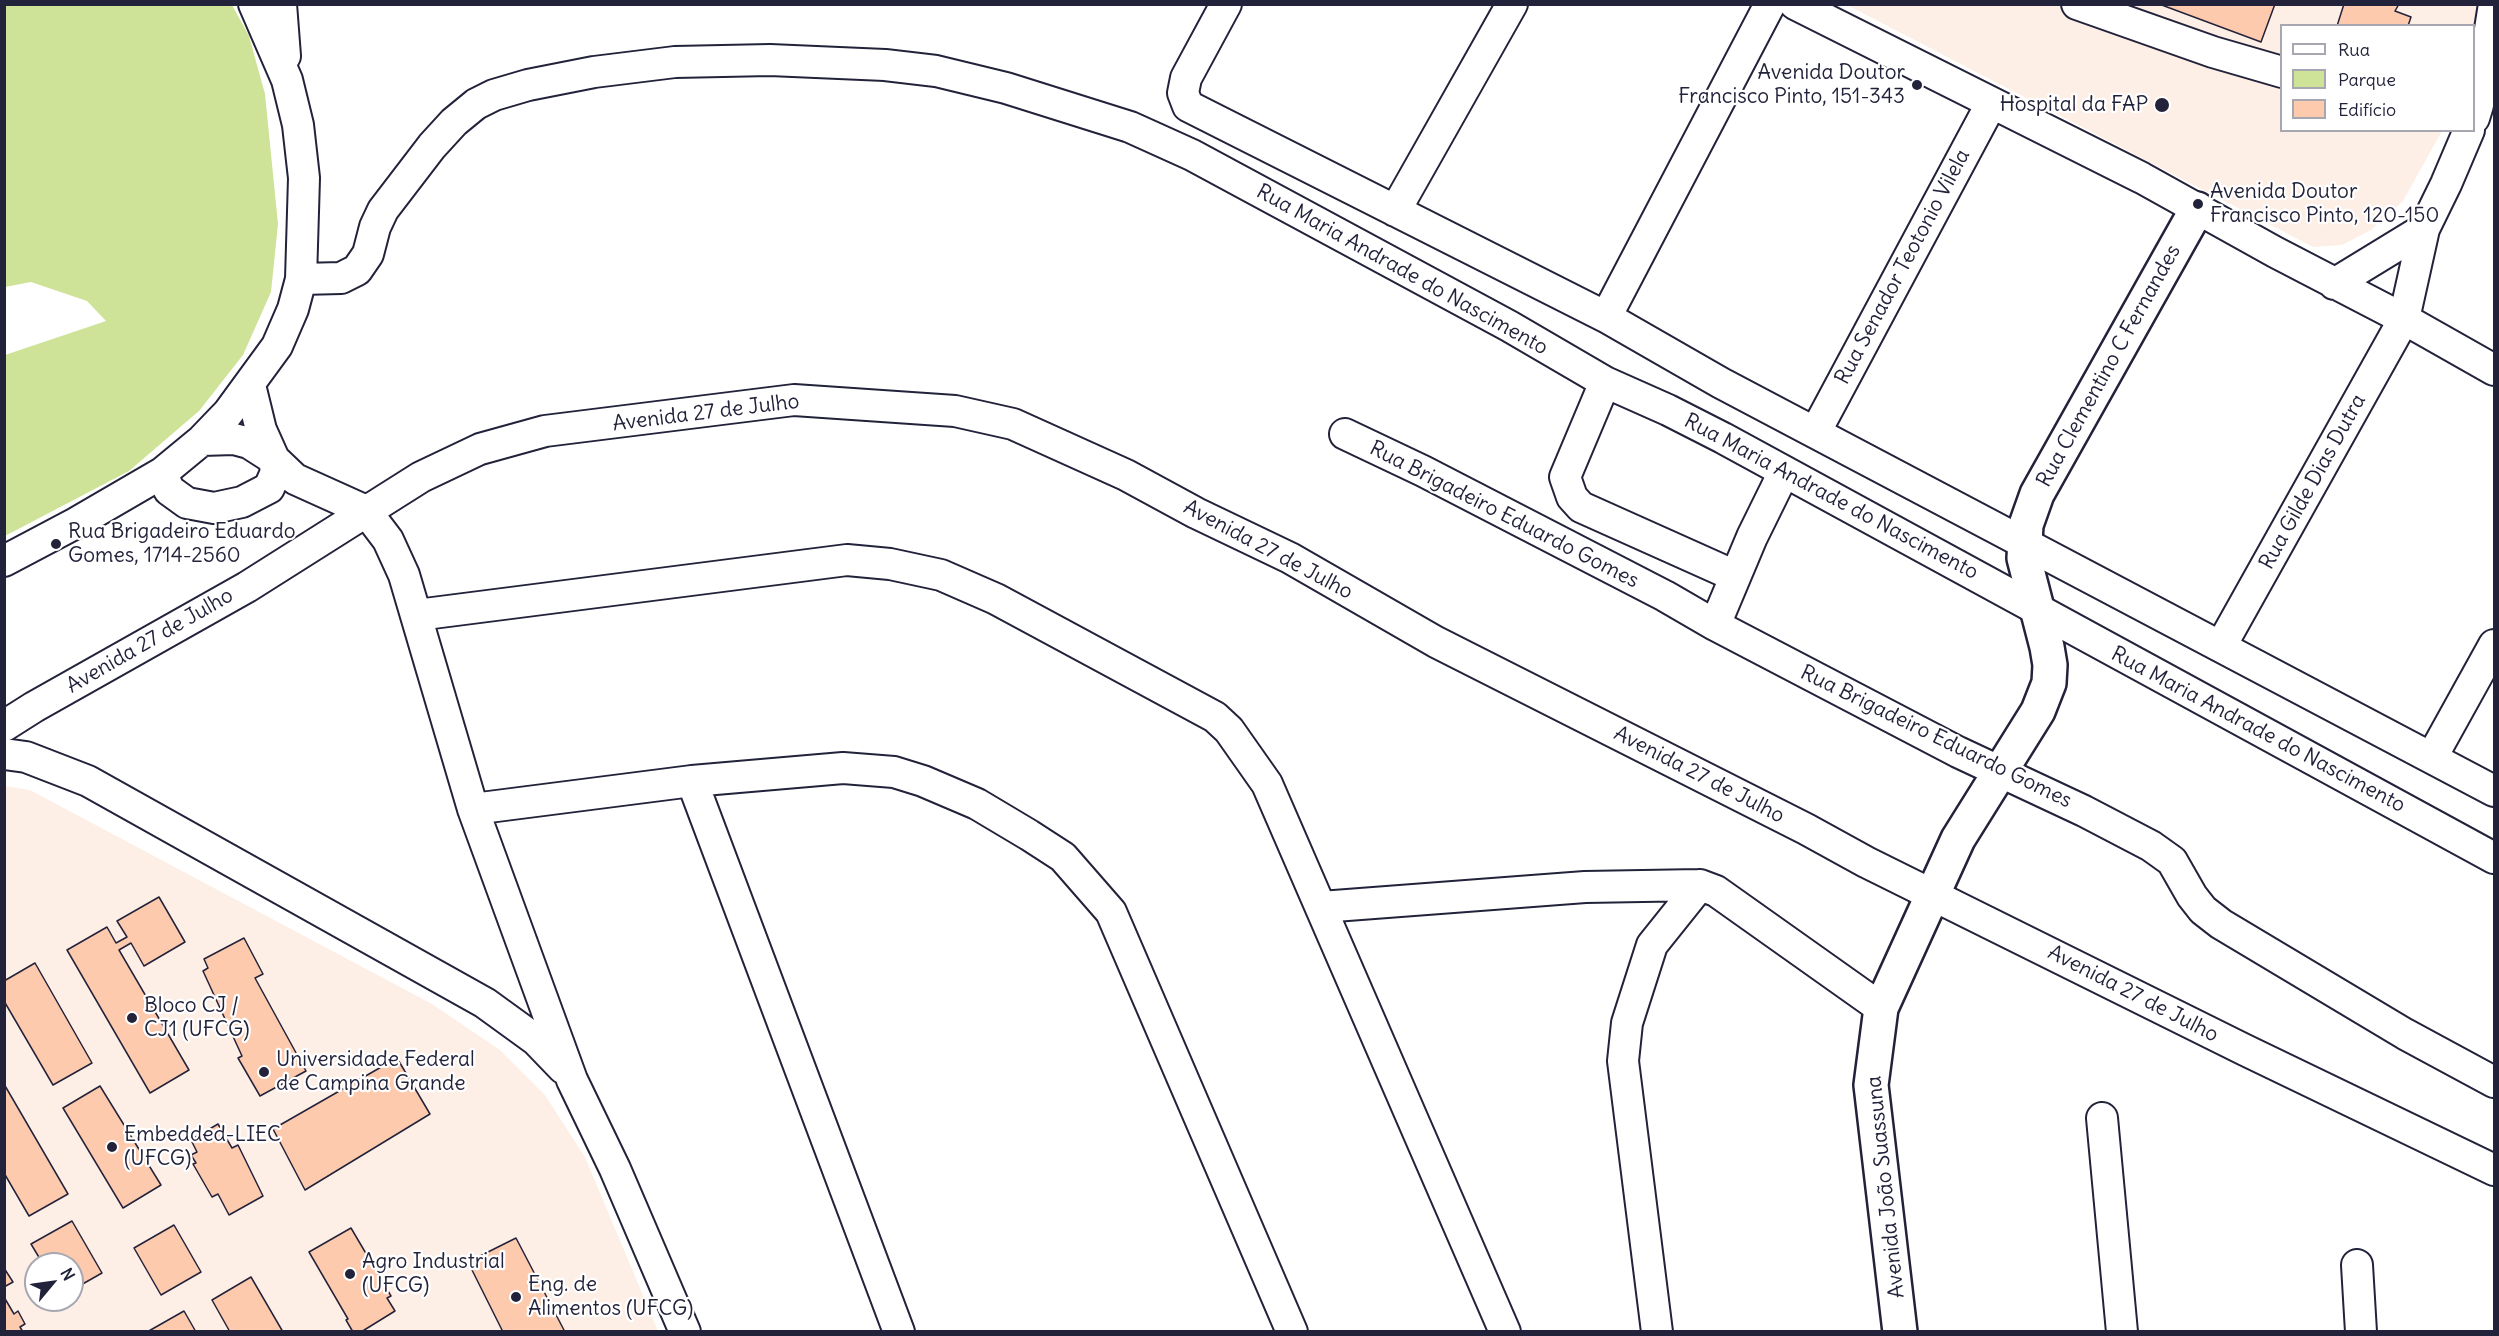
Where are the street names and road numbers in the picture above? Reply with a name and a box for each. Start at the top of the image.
street label: Rua Senador Teotonio Vilela [1830,145,1976,389]
street label: Rua Maria Andrade do Nascimento [1252,179,1552,361]
street label: Rua Clementino C Fernandes [2032,240,2186,492]
street label: Avenida 27 de Julho [611,389,801,437]
street label: Rua Gilde Dias Dutra [2254,390,2372,574]
street label: Rua Maria Andrade do Nascimento [1680,409,1982,585]
street label: Rua Brigadeiro Eduardo Gomes [1365,436,1643,594]
street label: Avenida 27 de Julho [1179,495,1357,605]
street label: Avenida 27 de Julho [62,583,238,699]
street label: Rua Maria Andrade do Nascimento [2107,642,2409,818]
street label: Rua Brigadeiro Eduardo Gomes [1796,660,2076,814]
street label: Avenida 27 de Julho [1610,721,1788,829]
street label: Avenida 27 de Julho [2044,940,2222,1048]
street label: Avenida João Suassuna [1862,1075,1910,1299]

